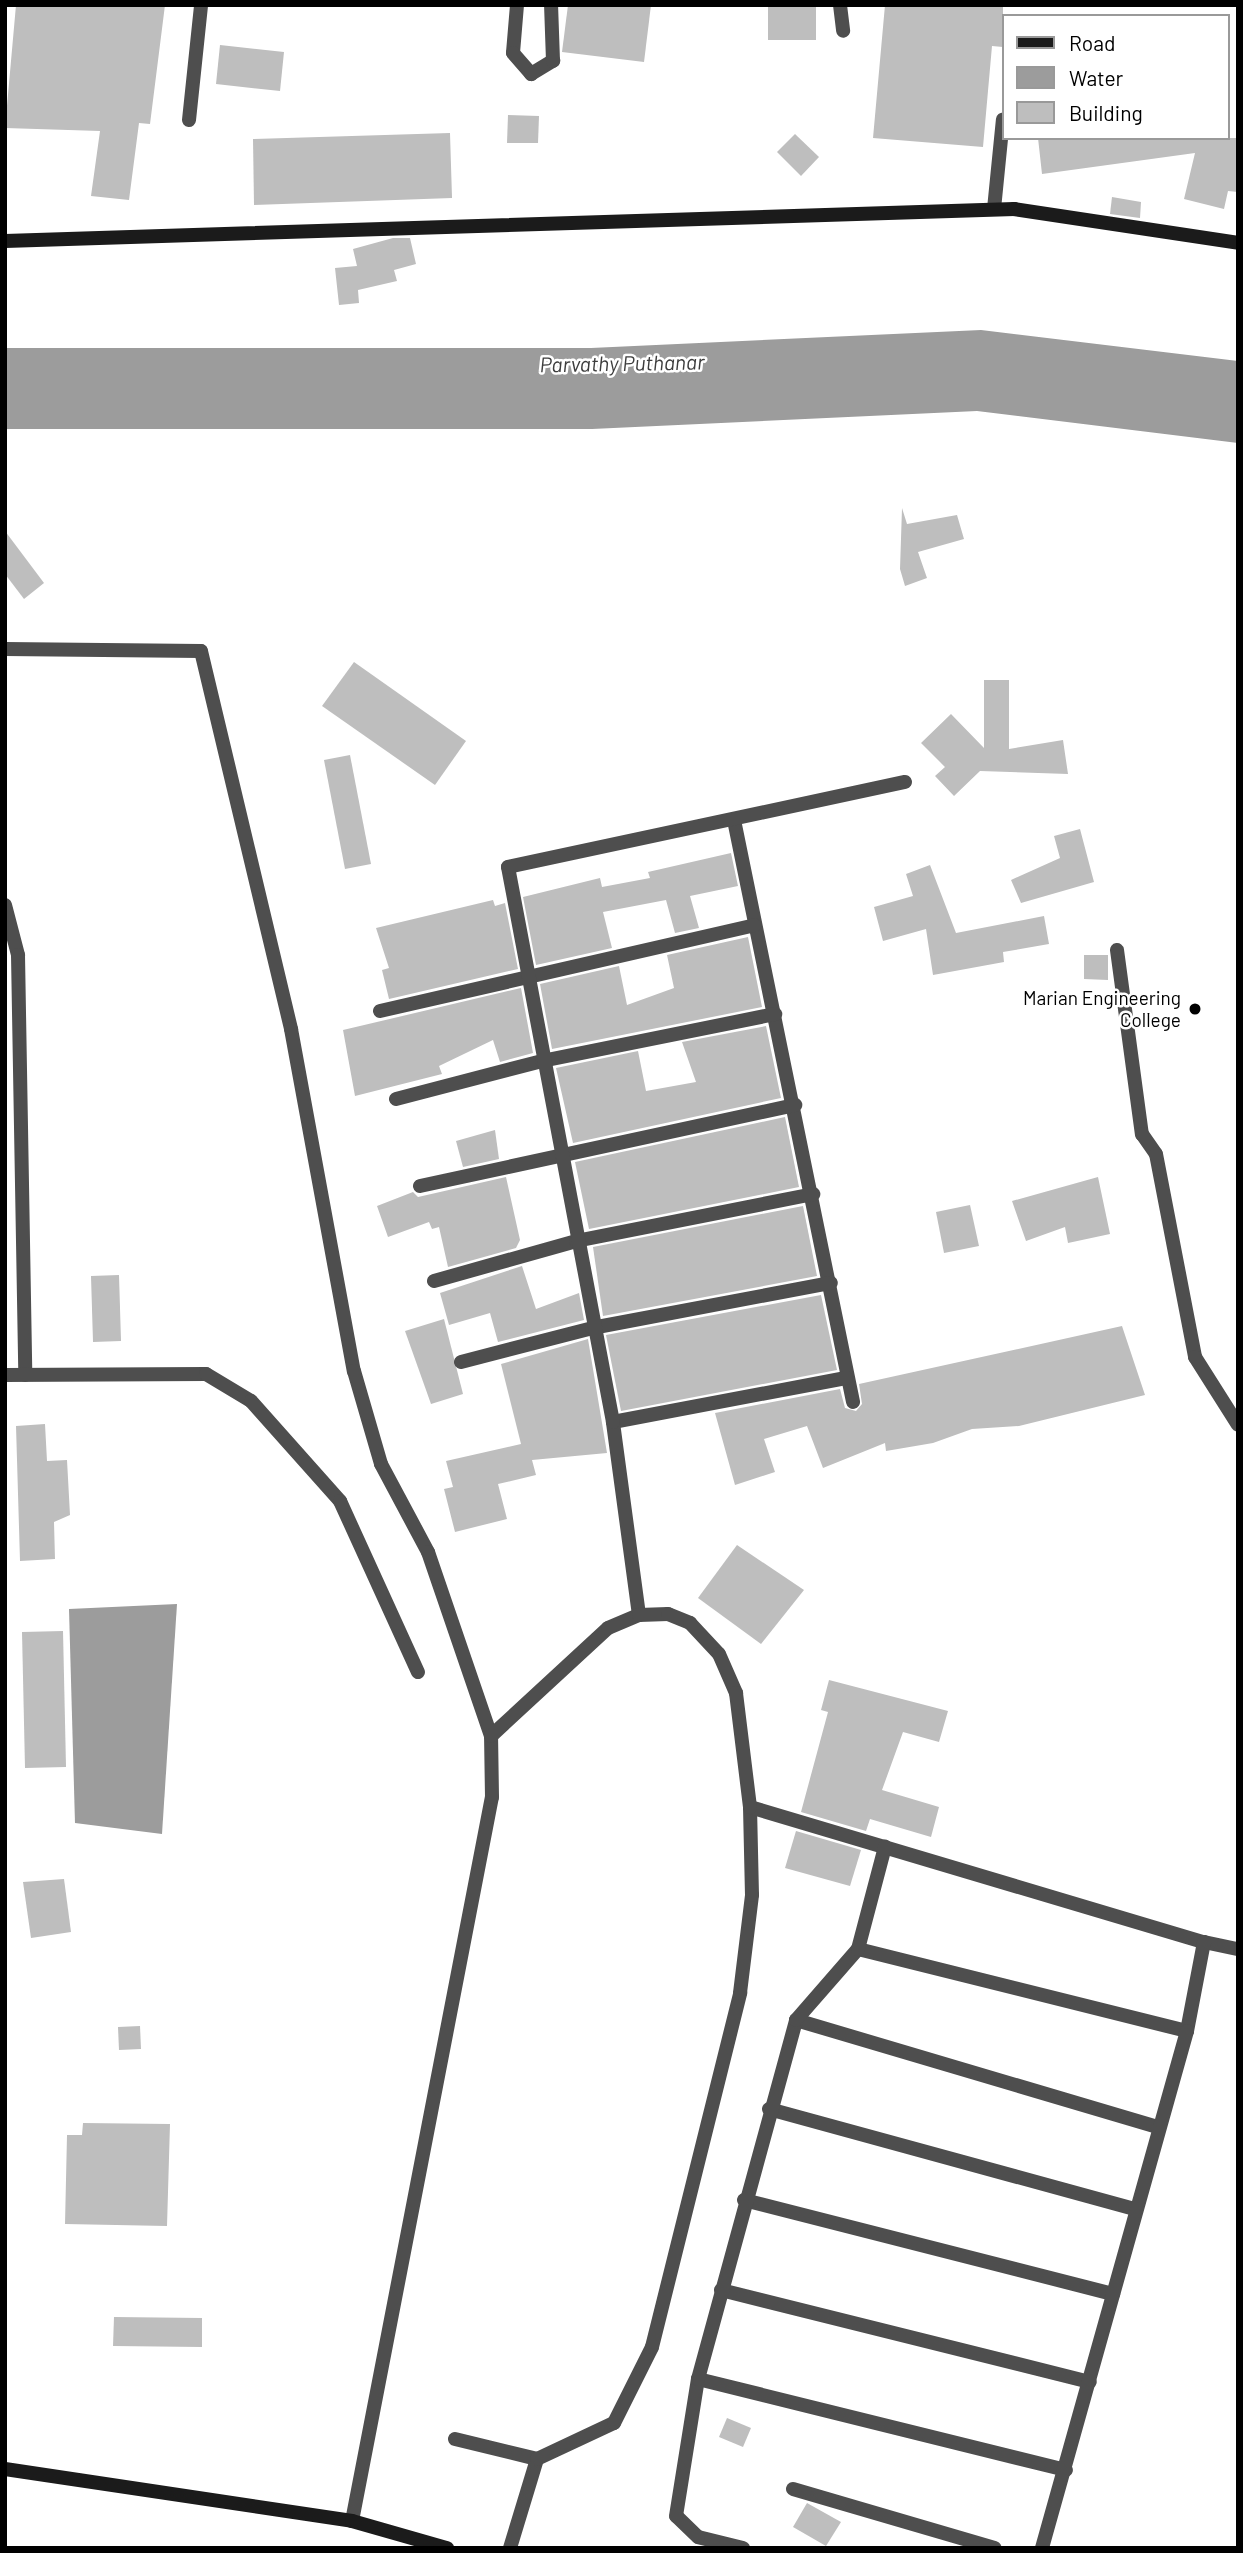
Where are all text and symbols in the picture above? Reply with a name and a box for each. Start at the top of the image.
legend [1002,14,1229,140]
text: Road [1069,30,1115,55]
text: Water [1069,65,1123,90]
text: Building [1069,100,1143,125]
water label: Parvathy Puthanar [539,349,705,377]
place label: Marian Engineering College [1023,987,1181,1031]
marker: Marian Engineering College [1187,1001,1203,1017]

